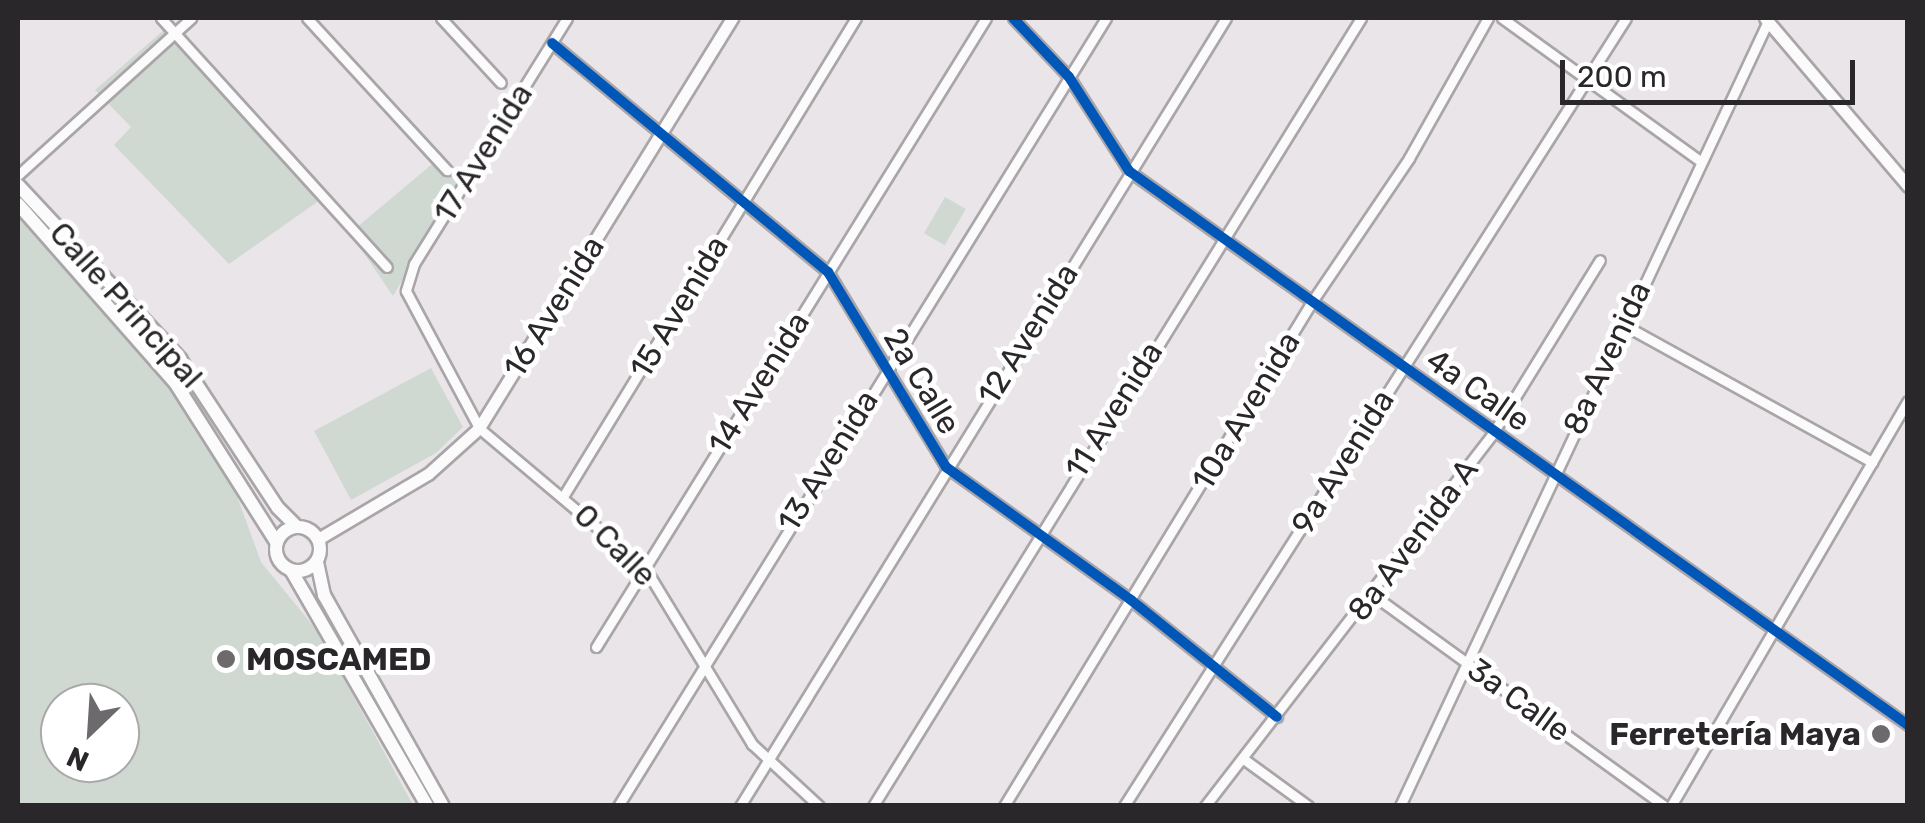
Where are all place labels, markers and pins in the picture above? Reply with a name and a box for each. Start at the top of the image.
place label: MOSCAMED [246,640,431,678]
marker: MOSCAMED [215,648,237,670]
place label: Ferretería Maya [1609,715,1861,753]
marker: Ferretería Maya [1870,723,1892,745]

